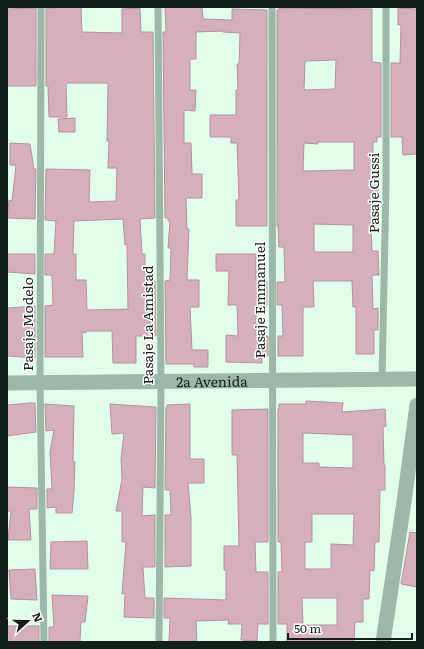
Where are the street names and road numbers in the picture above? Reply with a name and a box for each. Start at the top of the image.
street label: Pasaje Gussi [363,152,383,233]
street label: Pasaje Emmanuel [249,241,269,358]
street label: Pasaje La Amistad [137,265,157,385]
street label: Pasaje Modelo [17,277,37,371]
street label: 2a Avenida [176,371,248,391]

